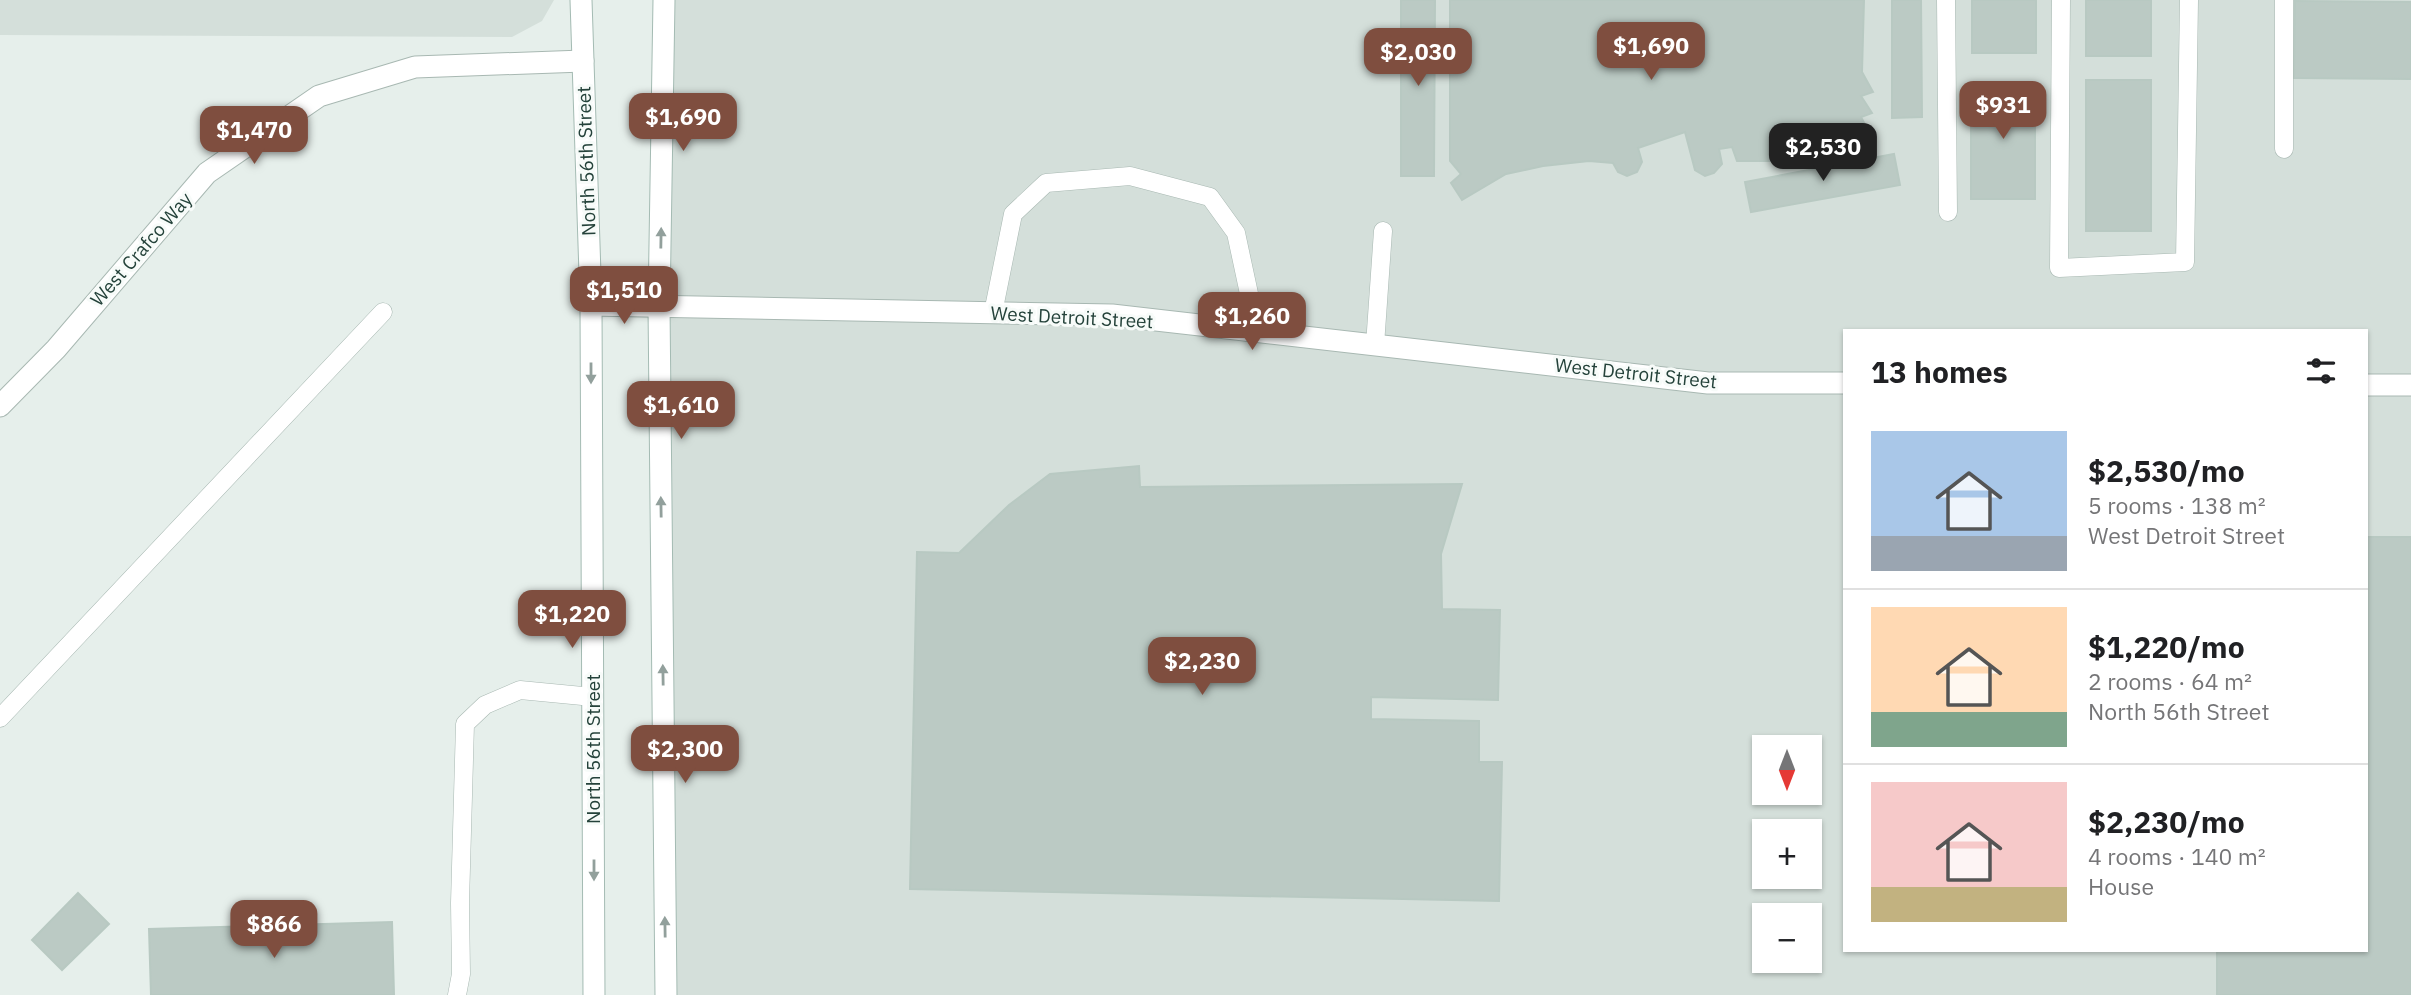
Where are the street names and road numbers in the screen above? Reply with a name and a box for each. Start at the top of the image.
street label: North 56th Street [571,86,601,236]
street label: West Crafco Way [85,187,197,311]
street label: West Detroit Street [990,301,1154,333]
street label: West Detroit Street [1554,353,1718,393]
street label: North 56th Street [581,674,605,824]

